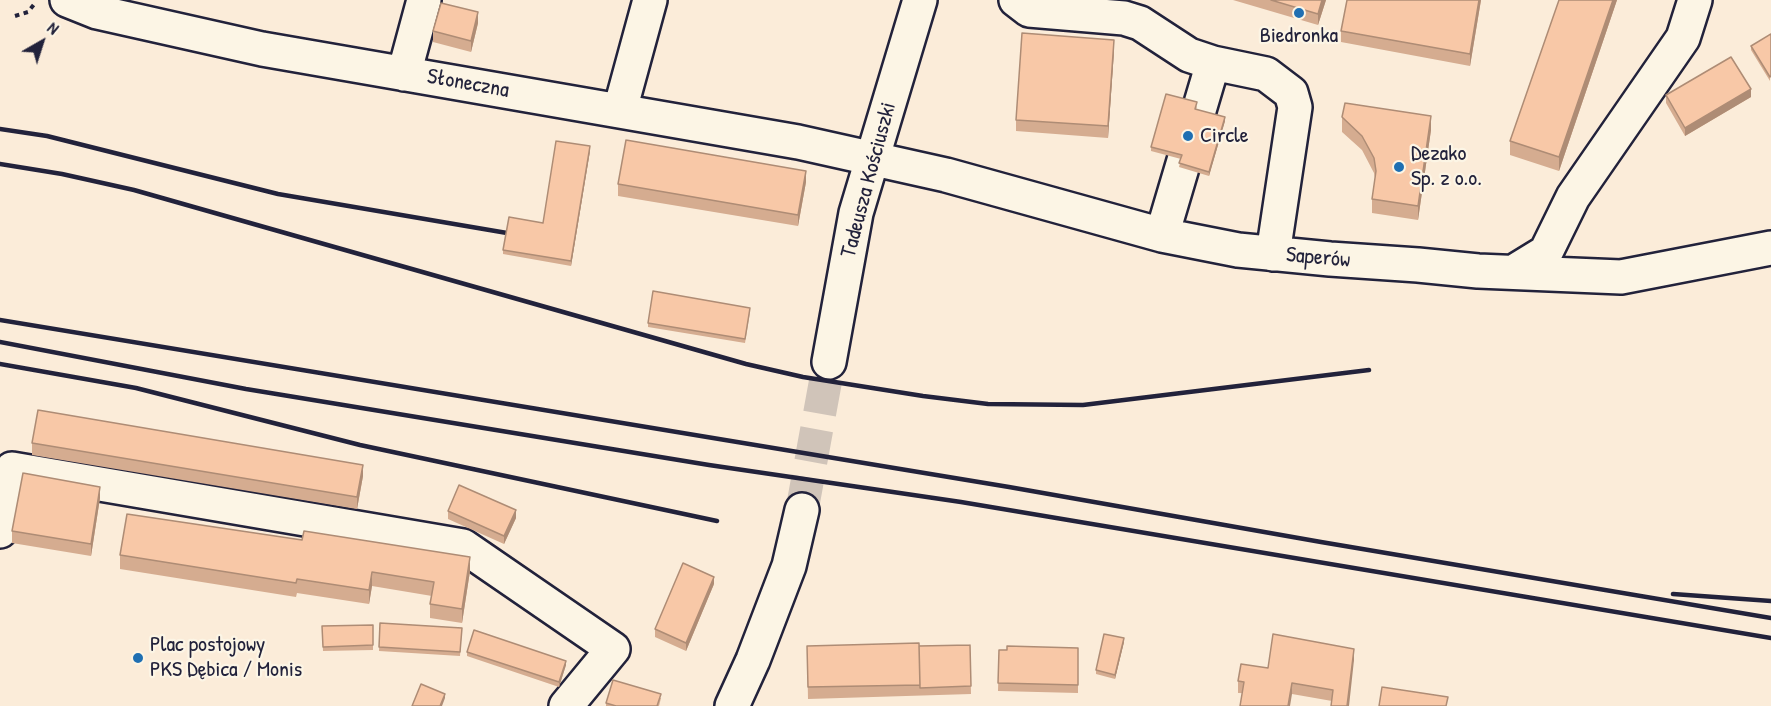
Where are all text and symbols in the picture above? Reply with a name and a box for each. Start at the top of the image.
marker: Biedronka [1292,6,1306,20]
north arrow [12,12,72,72]
text: N [43,17,64,39]
place label: Biedronka [1260,23,1338,49]
street label: Słoneczna [425,64,511,104]
street label: Tadeusza Kościuszki [836,99,902,261]
place label: Circle [1200,123,1249,149]
marker: Circle [1181,129,1195,143]
place label: Dezako Sp. z o.o. [1411,141,1482,192]
marker: Dezako Sp. z o.o. [1392,160,1406,174]
street label: Saperów [1285,242,1351,274]
place label: Plac postojowy PKS Dębica / Monis [150,632,302,684]
marker: Plac postojowy PKS Dębica / Monis [131,651,145,665]

